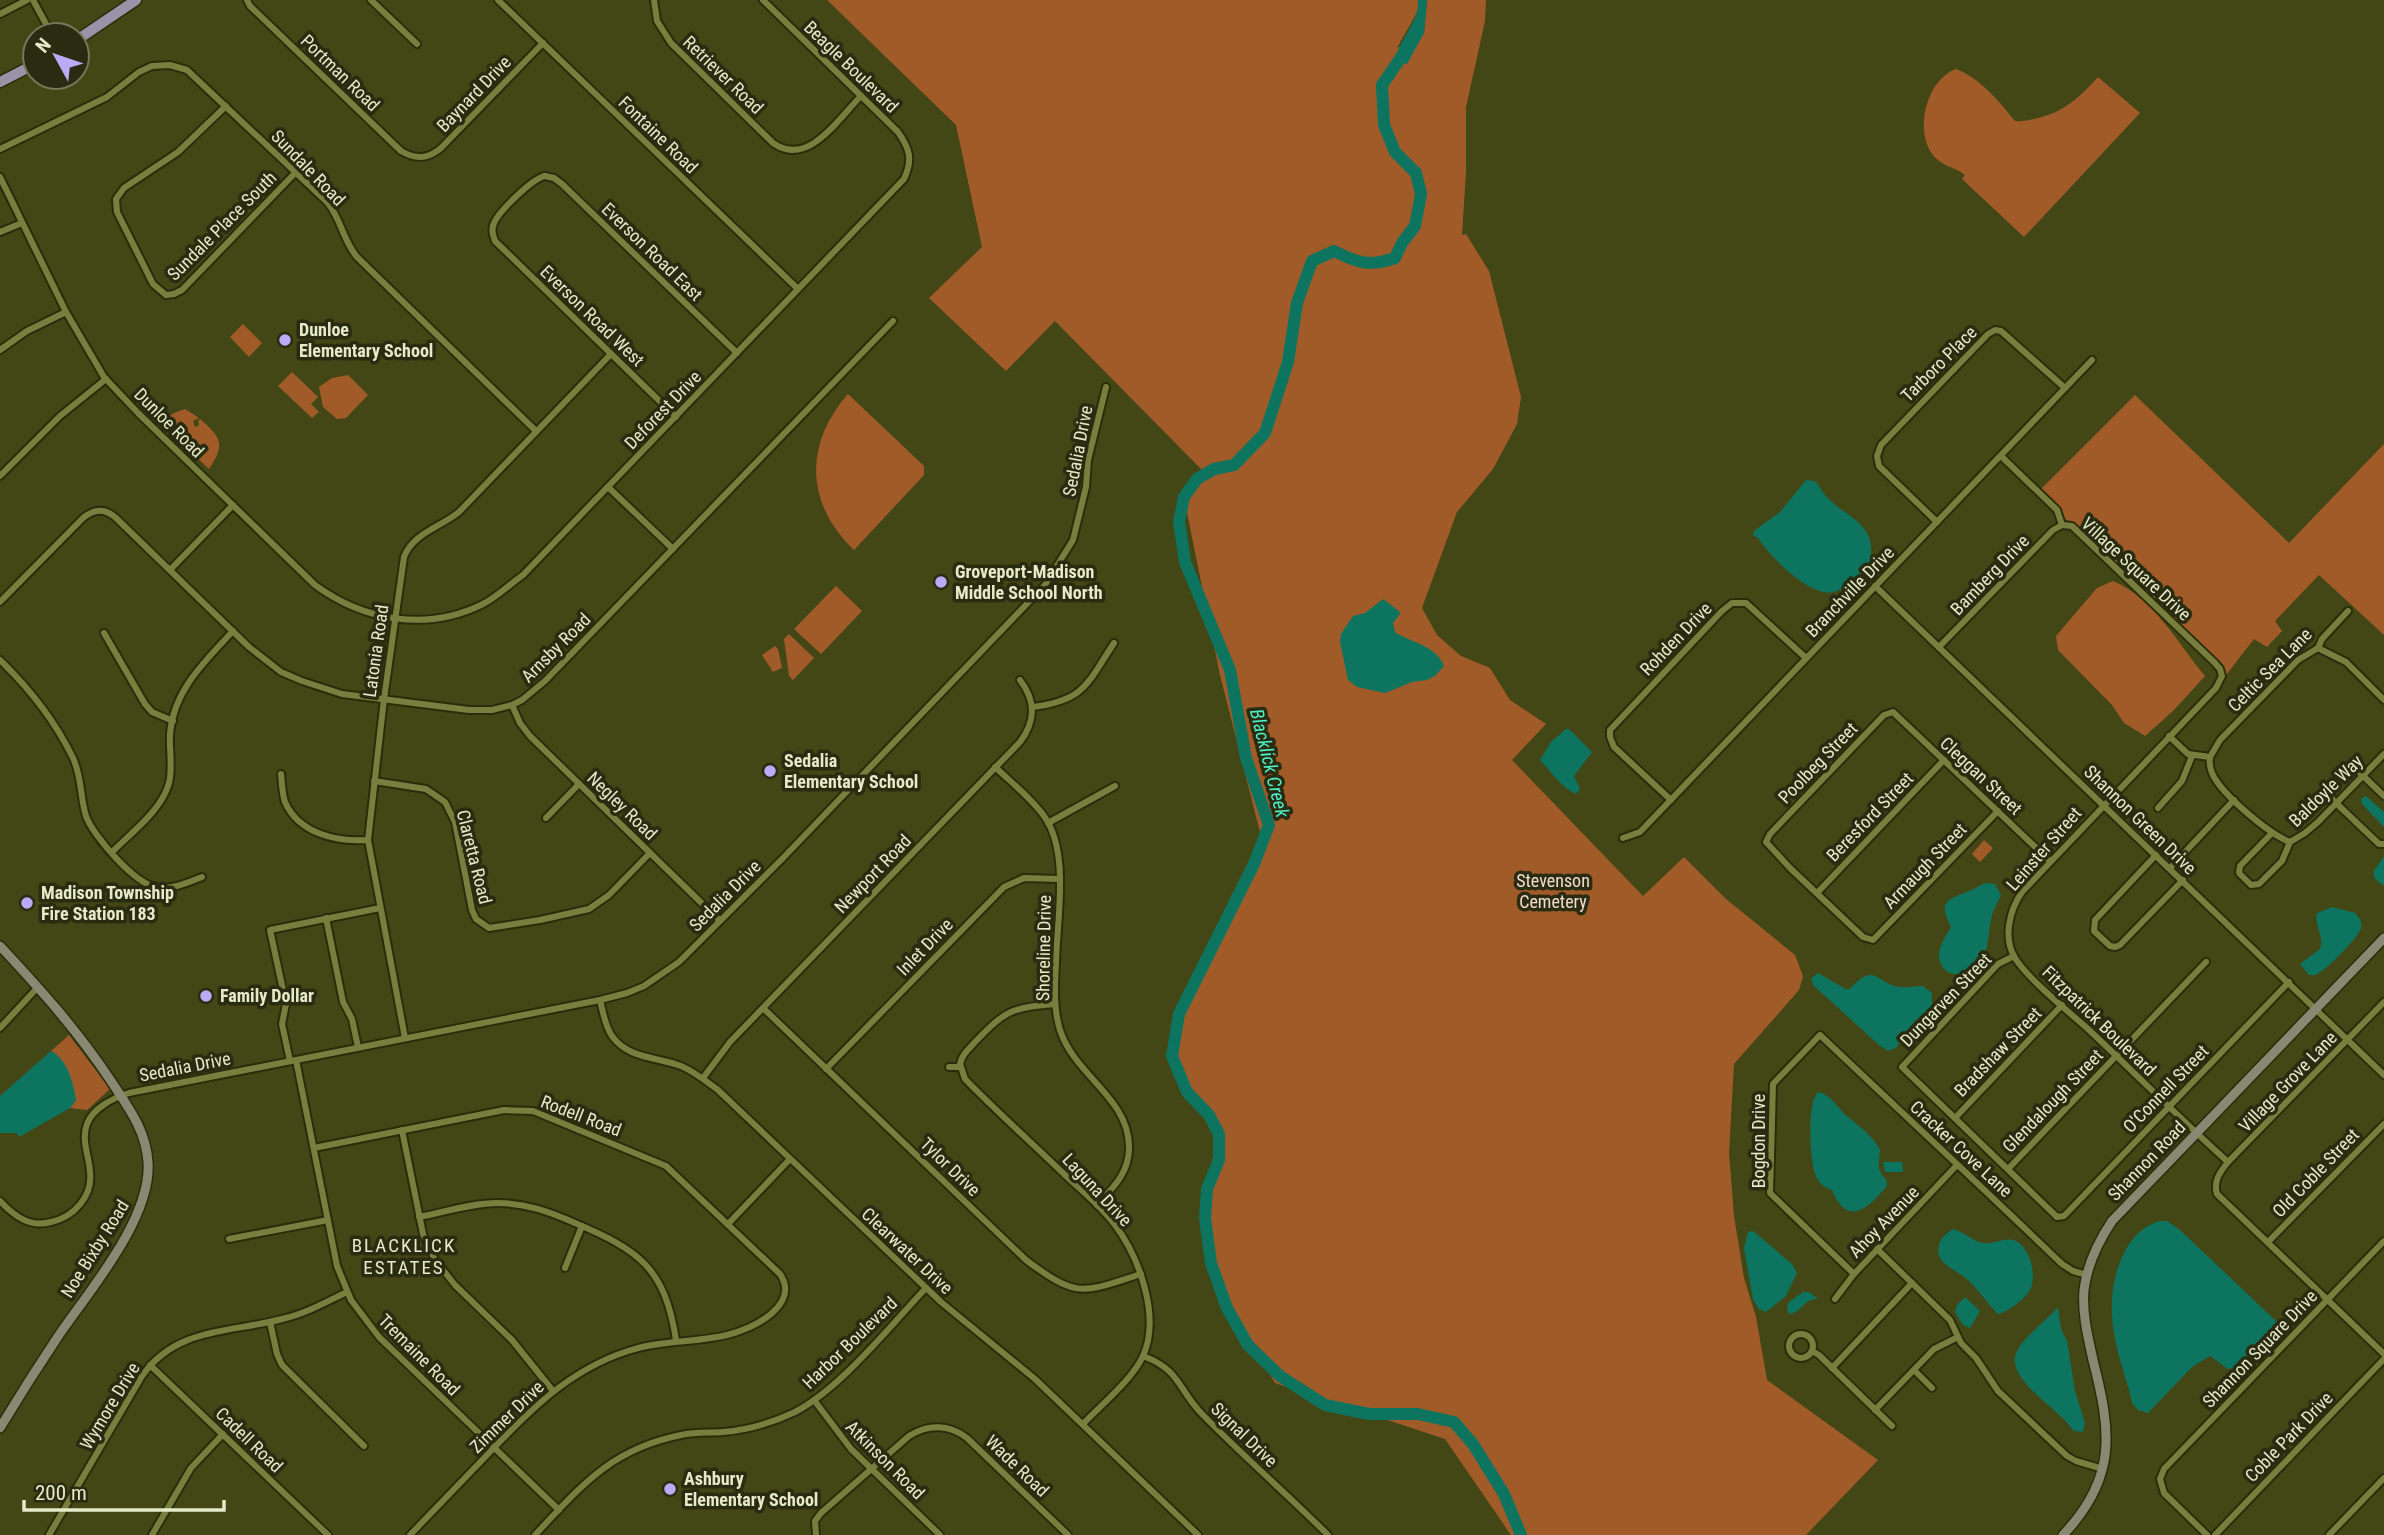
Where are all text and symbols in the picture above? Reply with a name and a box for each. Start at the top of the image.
street label: Beagle Boulevard [800,16,903,117]
north arrow [21,21,91,91]
street label: Portman Road [297,30,384,115]
street label: Retriever Road [679,31,768,118]
text: N [31,34,56,57]
street label: Baynard Drive [432,51,515,136]
street label: Fontaine Road [614,92,702,178]
street label: Sundale Road [267,125,350,210]
street label: Sundale Place South [163,167,281,285]
street label: Everson Road East [598,198,707,305]
street label: Everson Road West [536,261,649,370]
place label: Dunloe Elementary School [299,319,433,361]
street label: Tarboro Place [1896,321,1981,406]
marker: Dunloe Elementary School [277,332,293,348]
street label: Deforest Drive [620,366,705,453]
street label: Dunloe Road [130,384,208,462]
street label: Sedalia Drive [1058,404,1097,498]
street label: Village Square Drive [2077,513,2195,625]
street label: Bamberg Drive [1946,530,2033,619]
street label: Branchville Drive [1801,542,1898,641]
place label: Groveport-Madison Middle School North [955,561,1103,603]
marker: Groveport-Madison Middle School North [933,574,949,590]
street label: Rohden Drive [1636,598,1716,680]
street label: Latonia Road [359,603,392,699]
street label: Arnsby Road [517,609,595,687]
street label: Celtic Sea Lane [2223,623,2316,716]
water label: Blacklick Creek [1245,706,1294,820]
street label: Poolbeg Street [1774,718,1862,808]
street label: Cleggan Street [1936,732,2027,819]
place label: Sedalia Elementary School [784,750,918,792]
street label: Baldoyle Way [2285,750,2367,831]
street label: Shannon Green Drive [2080,761,2201,878]
marker: Sedalia Elementary School [762,763,778,779]
street label: Negley Road [583,767,662,844]
street label: Beresford Street [1822,768,1917,865]
street label: Leinster Street [2002,803,2086,895]
street label: Claretta Road [453,808,496,906]
street label: Armaugh Street [1879,819,1971,913]
street label: Newport Road [830,830,915,917]
street label: Sedalia Drive [685,856,765,936]
park label: Stevenson Cemetery [1516,870,1590,912]
place label: Madison Township Fire Station 183 [41,882,174,924]
marker: Madison Township Fire Station 183 [19,895,35,911]
street label: Shoreline Drive [1032,895,1055,1001]
street label: Inlet Drive [892,914,957,980]
street label: Dungarven Street [1896,949,1996,1051]
street label: Fitzpatrick Boulevard [2038,961,2160,1080]
place label: Family Dollar [220,985,314,1006]
marker: Family Dollar [198,988,214,1004]
street label: Bradshaw Street [1950,1003,2045,1101]
street label: Village Grove Lane [2234,1027,2341,1136]
street label: O'Connell Street [2119,1040,2213,1137]
street label: Glendalough Street [1998,1045,2107,1157]
street label: Sedalia Drive [138,1047,232,1086]
street label: Rodell Road [538,1091,624,1140]
street label: Bogdon Drive [1748,1094,1769,1188]
street label: Cracker Cove Lane [1906,1096,2017,1201]
street label: Shannon Road [2104,1117,2190,1205]
street label: Old Coble Street [2268,1124,2363,1221]
street label: Tylor Drive [916,1133,985,1200]
street label: Laguna Drive [1058,1149,1136,1231]
street label: Ahoy Avenue [1844,1181,1923,1262]
street label: Noe Bixby Road [56,1196,133,1301]
street label: Clearwater Drive [858,1203,957,1298]
district label: BLACKLICK ESTATES [352,1234,456,1279]
street label: Shannon Square Drive [2198,1285,2321,1412]
street label: Harbor Boulevard [798,1292,901,1393]
street label: Tremaine Road [374,1310,464,1400]
street label: Wymore Drive [75,1359,144,1453]
street label: Zimmer Drive [465,1376,548,1457]
street label: Coble Park Drive [2240,1387,2337,1486]
street label: Signal Drive [1207,1398,1282,1471]
street label: Cadell Road [212,1403,287,1477]
street label: Atkinson Road [842,1416,929,1503]
street label: Wade Road [981,1430,1053,1501]
scale bar [24,1468,224,1512]
place label: Ashbury Elementary School [684,1468,818,1510]
text: 200 m [35,1481,87,1505]
marker: Ashbury Elementary School [662,1481,678,1497]

